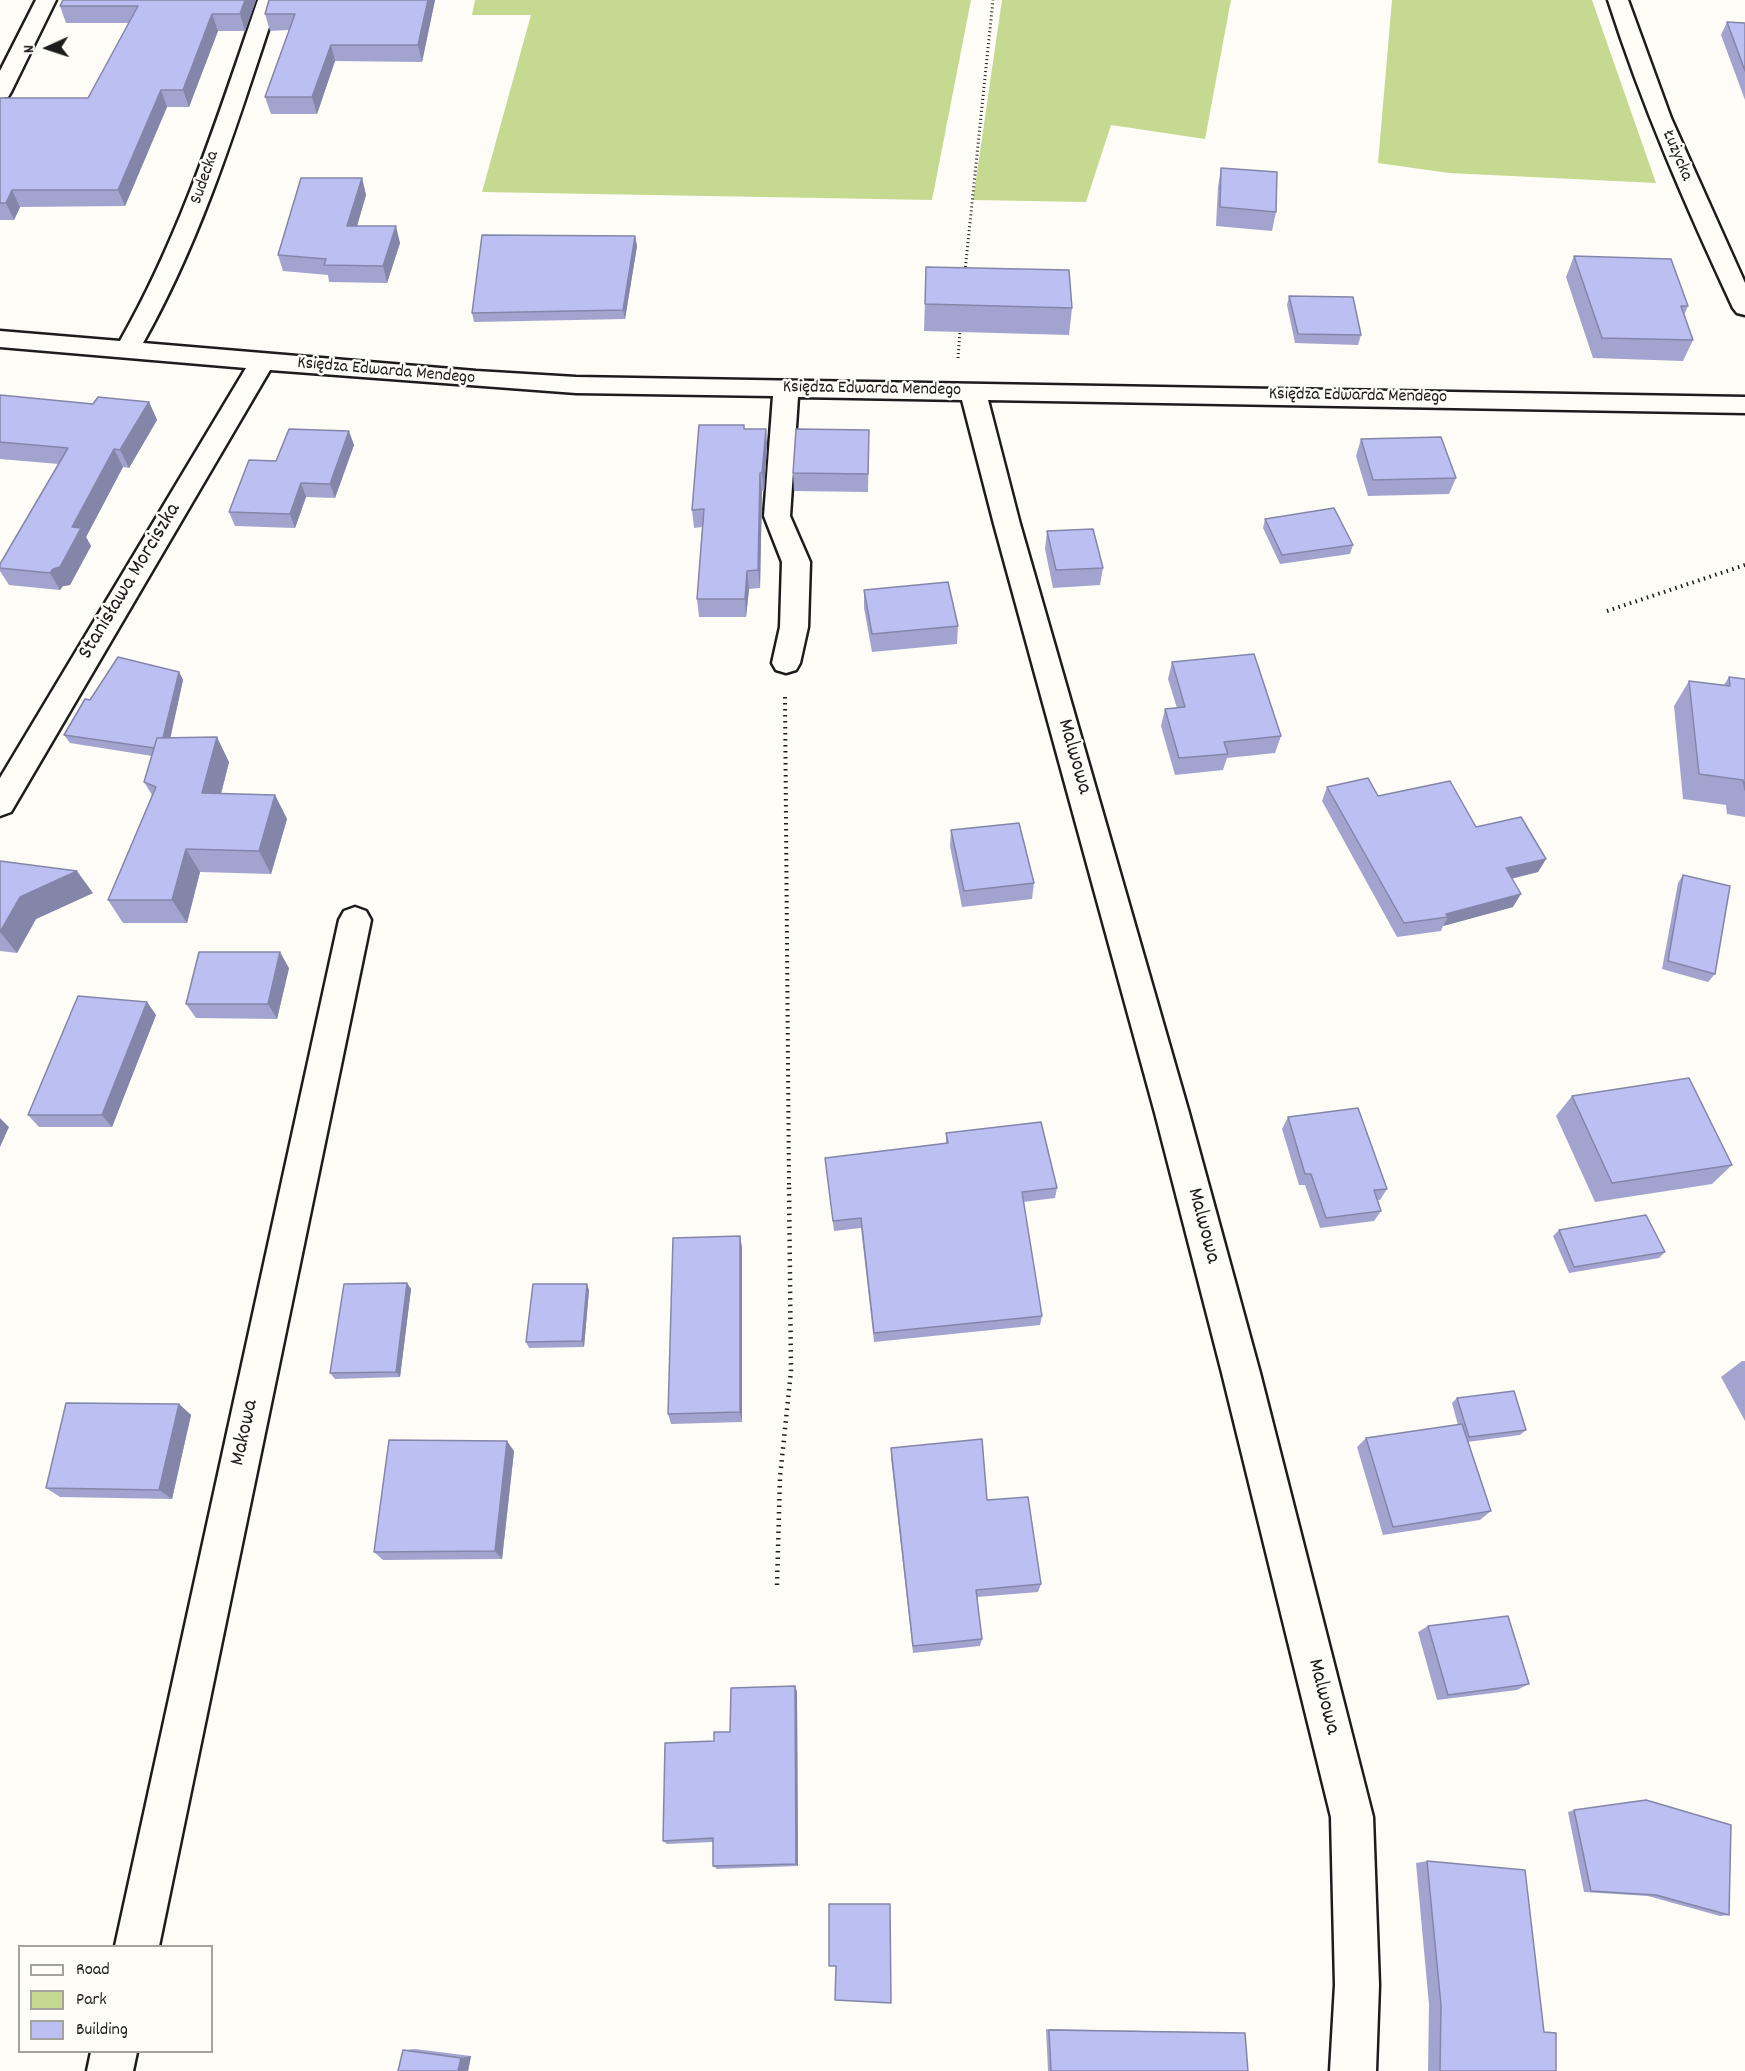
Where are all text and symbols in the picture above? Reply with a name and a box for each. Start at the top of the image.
north arrow [18,18,78,78]
text: N [18,44,41,54]
street label: Łużycka [1656,128,1696,184]
street label: Sudecka [187,148,225,208]
street label: Księdza Edwarda Mendego [296,353,476,391]
street label: Księdza Edwarda Mendego [783,378,961,402]
street label: Księdza Edwarda Mendego [1269,385,1447,409]
street label: Stanisława Morciszka [74,499,188,665]
street label: Malwowa [1050,716,1096,798]
street label: Malwowa [1179,1185,1225,1267]
street label: Makowa [226,1398,266,1468]
street label: Malwowa [1300,1657,1344,1737]
legend [18,1945,213,2053]
text: Road [76,1958,110,1983]
text: Park [76,1988,107,2013]
text: Building [76,2018,128,2043]

